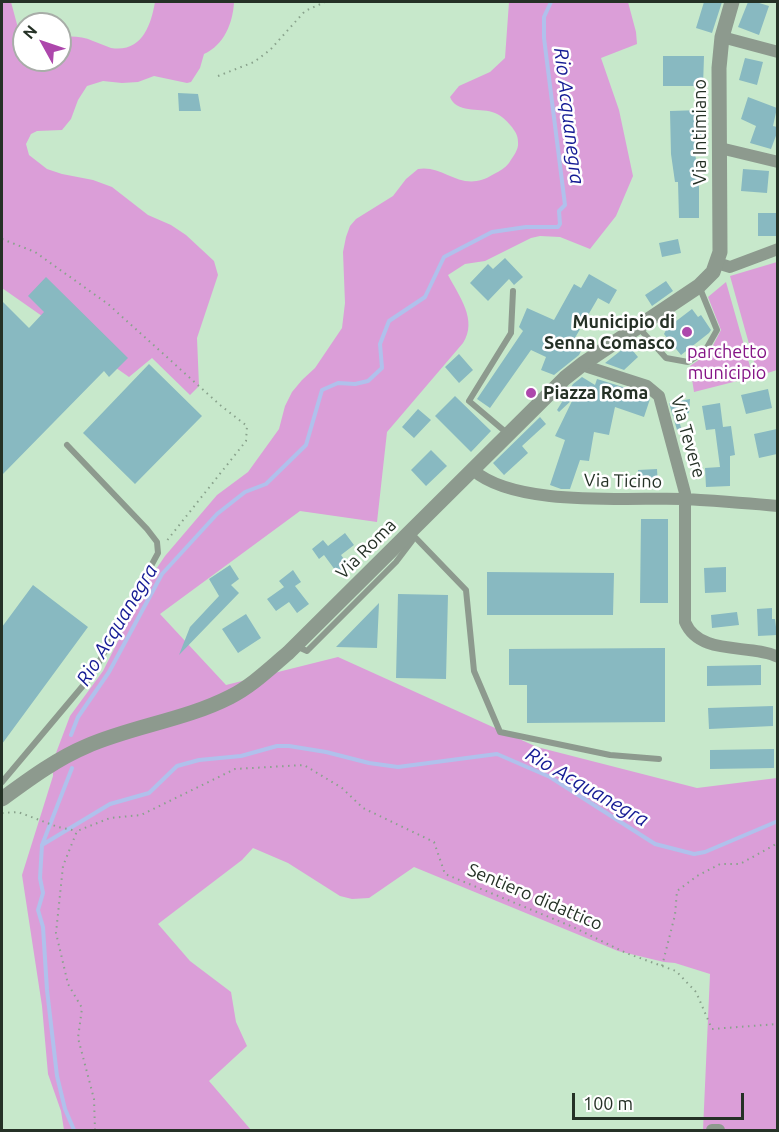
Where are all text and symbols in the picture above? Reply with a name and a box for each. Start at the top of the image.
north arrow [12,12,72,72]
text: N [19,21,40,42]
water label: Rio Acquanegra [549,46,589,186]
street label: Via Intimiano [689,79,711,185]
place label: Municipio di Senna Comasco [544,311,675,354]
marker: Municipio di Senna Comasco [680,325,694,339]
park label: parchetto municipio [687,341,767,384]
place label: Piazza Roma [543,382,648,404]
marker: Piazza Roma [524,386,538,400]
street label: Via Tevere [666,394,710,480]
street label: Via Ticino [584,470,662,492]
street label: Via Roma [331,514,401,584]
water label: Rio Acquanegra [71,560,163,690]
water label: Rio Acquanegra [521,742,653,832]
street label: Sentiero didattico [464,859,606,935]
scale bar [575,1081,748,1119]
text: 100 m [583,1093,633,1113]

